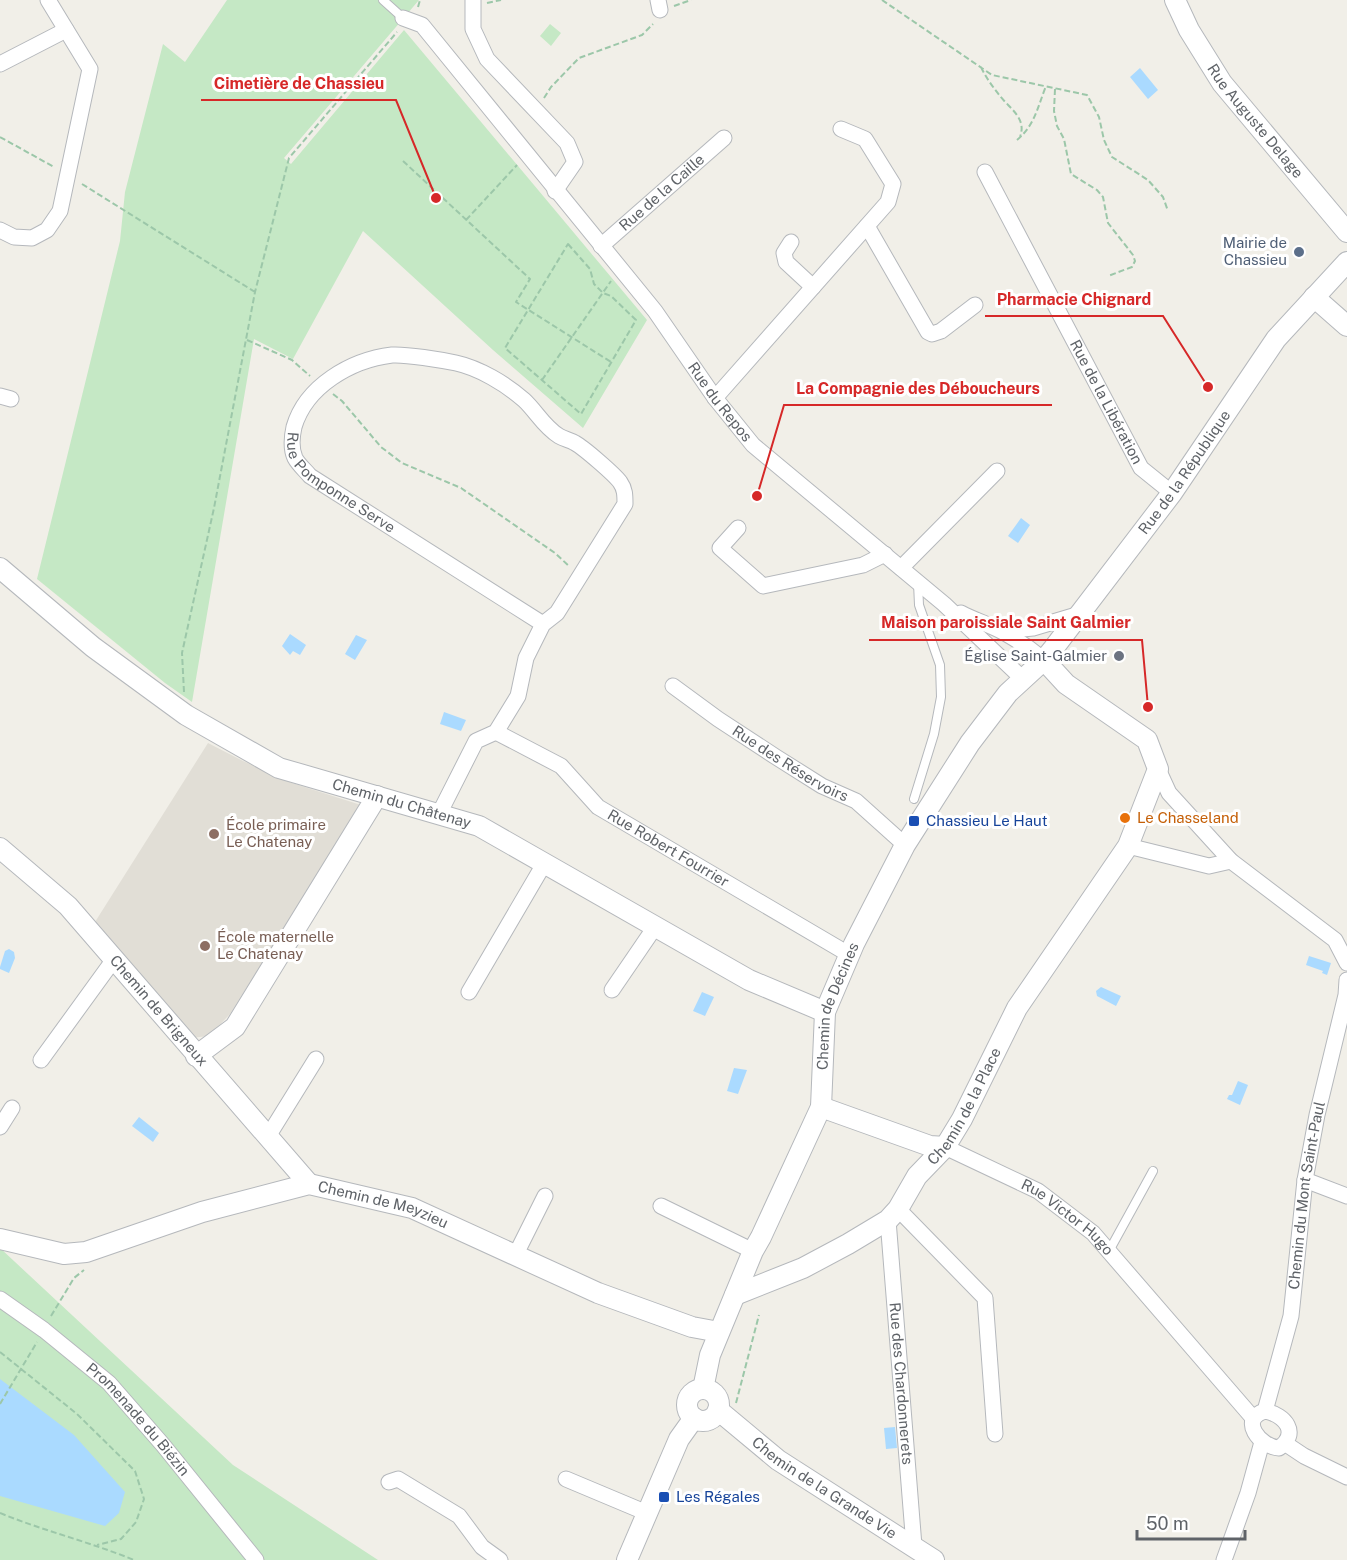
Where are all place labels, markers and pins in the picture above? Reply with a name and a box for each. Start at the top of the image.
callout: Cimetière de Chassieu [201,66,396,100]
place label: Mairie de Chassieu [1223,234,1287,268]
marker: Mairie de Chassieu [1292,245,1306,259]
callout: Pharmacie Chignard [985,282,1163,316]
callout: La Compagnie des Déboucheurs [784,371,1052,405]
callout: Maison paroissiale Saint Galmier [869,606,1142,640]
place label: Église Saint-Galmier [964,647,1107,664]
marker: Église Saint-Galmier [1112,649,1126,663]
place label: Le Chasseland [1137,809,1239,826]
marker: Le Chasseland [1118,811,1132,825]
place label: Chassieu Le Haut [926,812,1048,829]
marker: Chassieu Le Haut [907,814,921,828]
place label: École primaire Le Chatenay [226,816,326,850]
marker: École primaire Le Chatenay [207,827,221,841]
place label: École maternelle Le Chatenay [217,928,334,962]
marker: École maternelle Le Chatenay [198,939,212,953]
place label: Les Régales [676,1488,760,1505]
marker: Les Régales [657,1490,671,1504]

